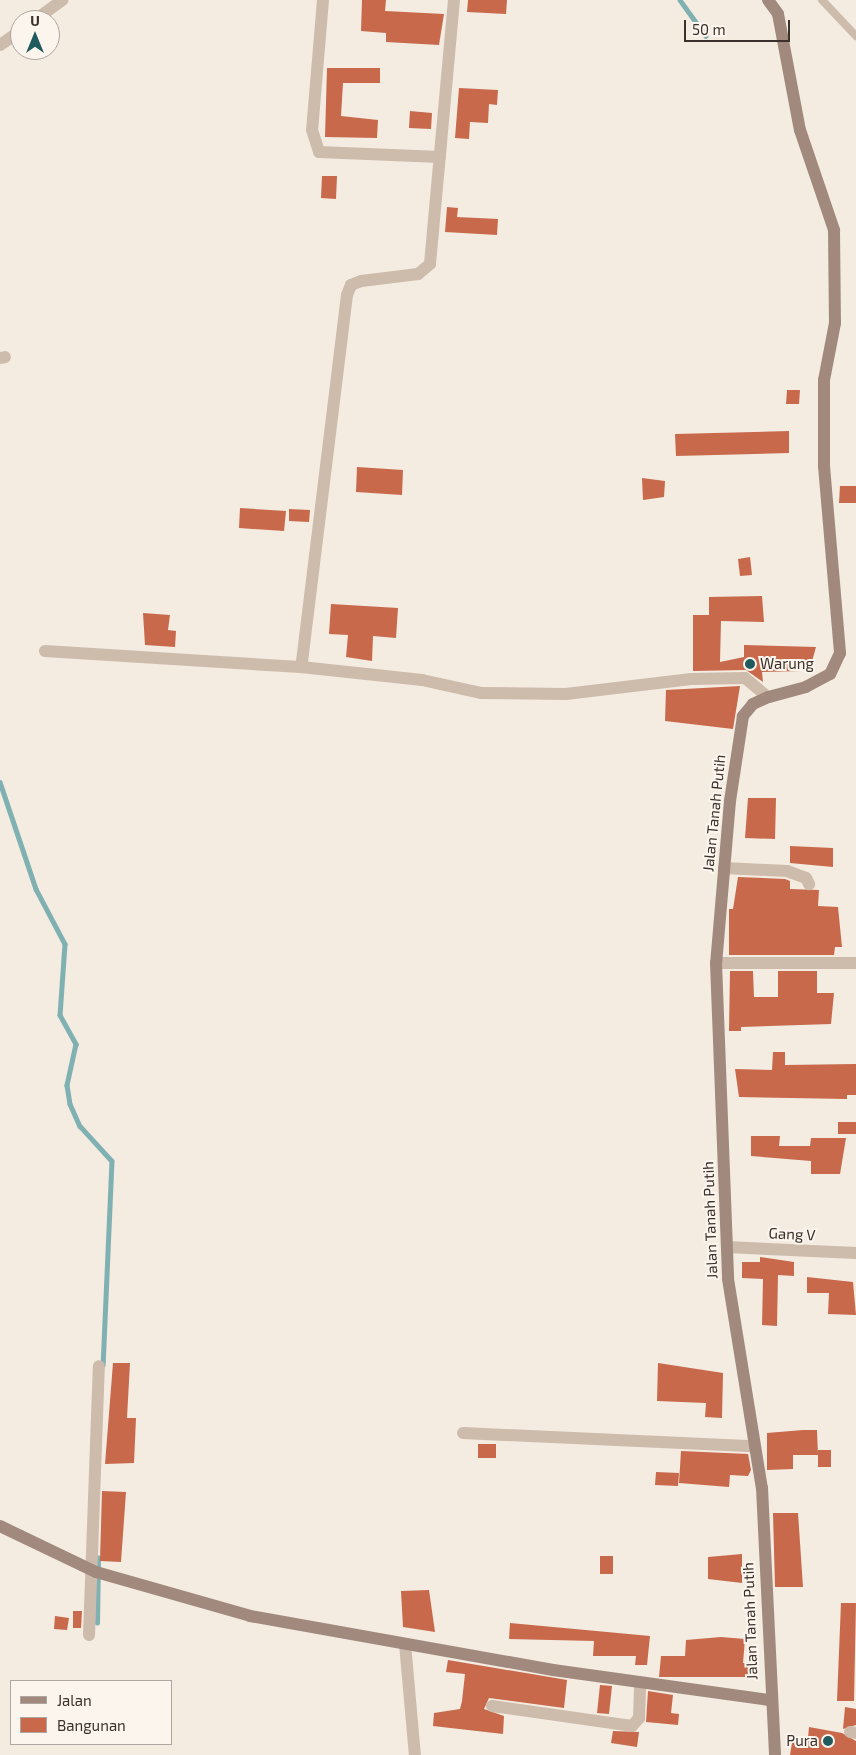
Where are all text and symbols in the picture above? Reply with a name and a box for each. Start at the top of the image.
north arrow [10,10,60,60]
scale bar [686,10,792,42]
text: U [30,12,40,29]
text: 50 m [692,20,726,38]
place label: Warung [760,655,814,673]
marker: Warung [744,658,756,670]
street label: Jalan Tanah Putih [699,753,729,873]
street label: Jalan Tanah Putih [699,1161,721,1279]
street label: Gang V [768,1224,816,1244]
street label: Jalan Tanah Putih [739,1562,761,1680]
legend [10,1680,172,1745]
text: Jalan [57,1691,92,1709]
text: Bangunan [57,1716,126,1734]
place label: Pura [786,1732,818,1750]
marker: Pura [822,1735,834,1747]

